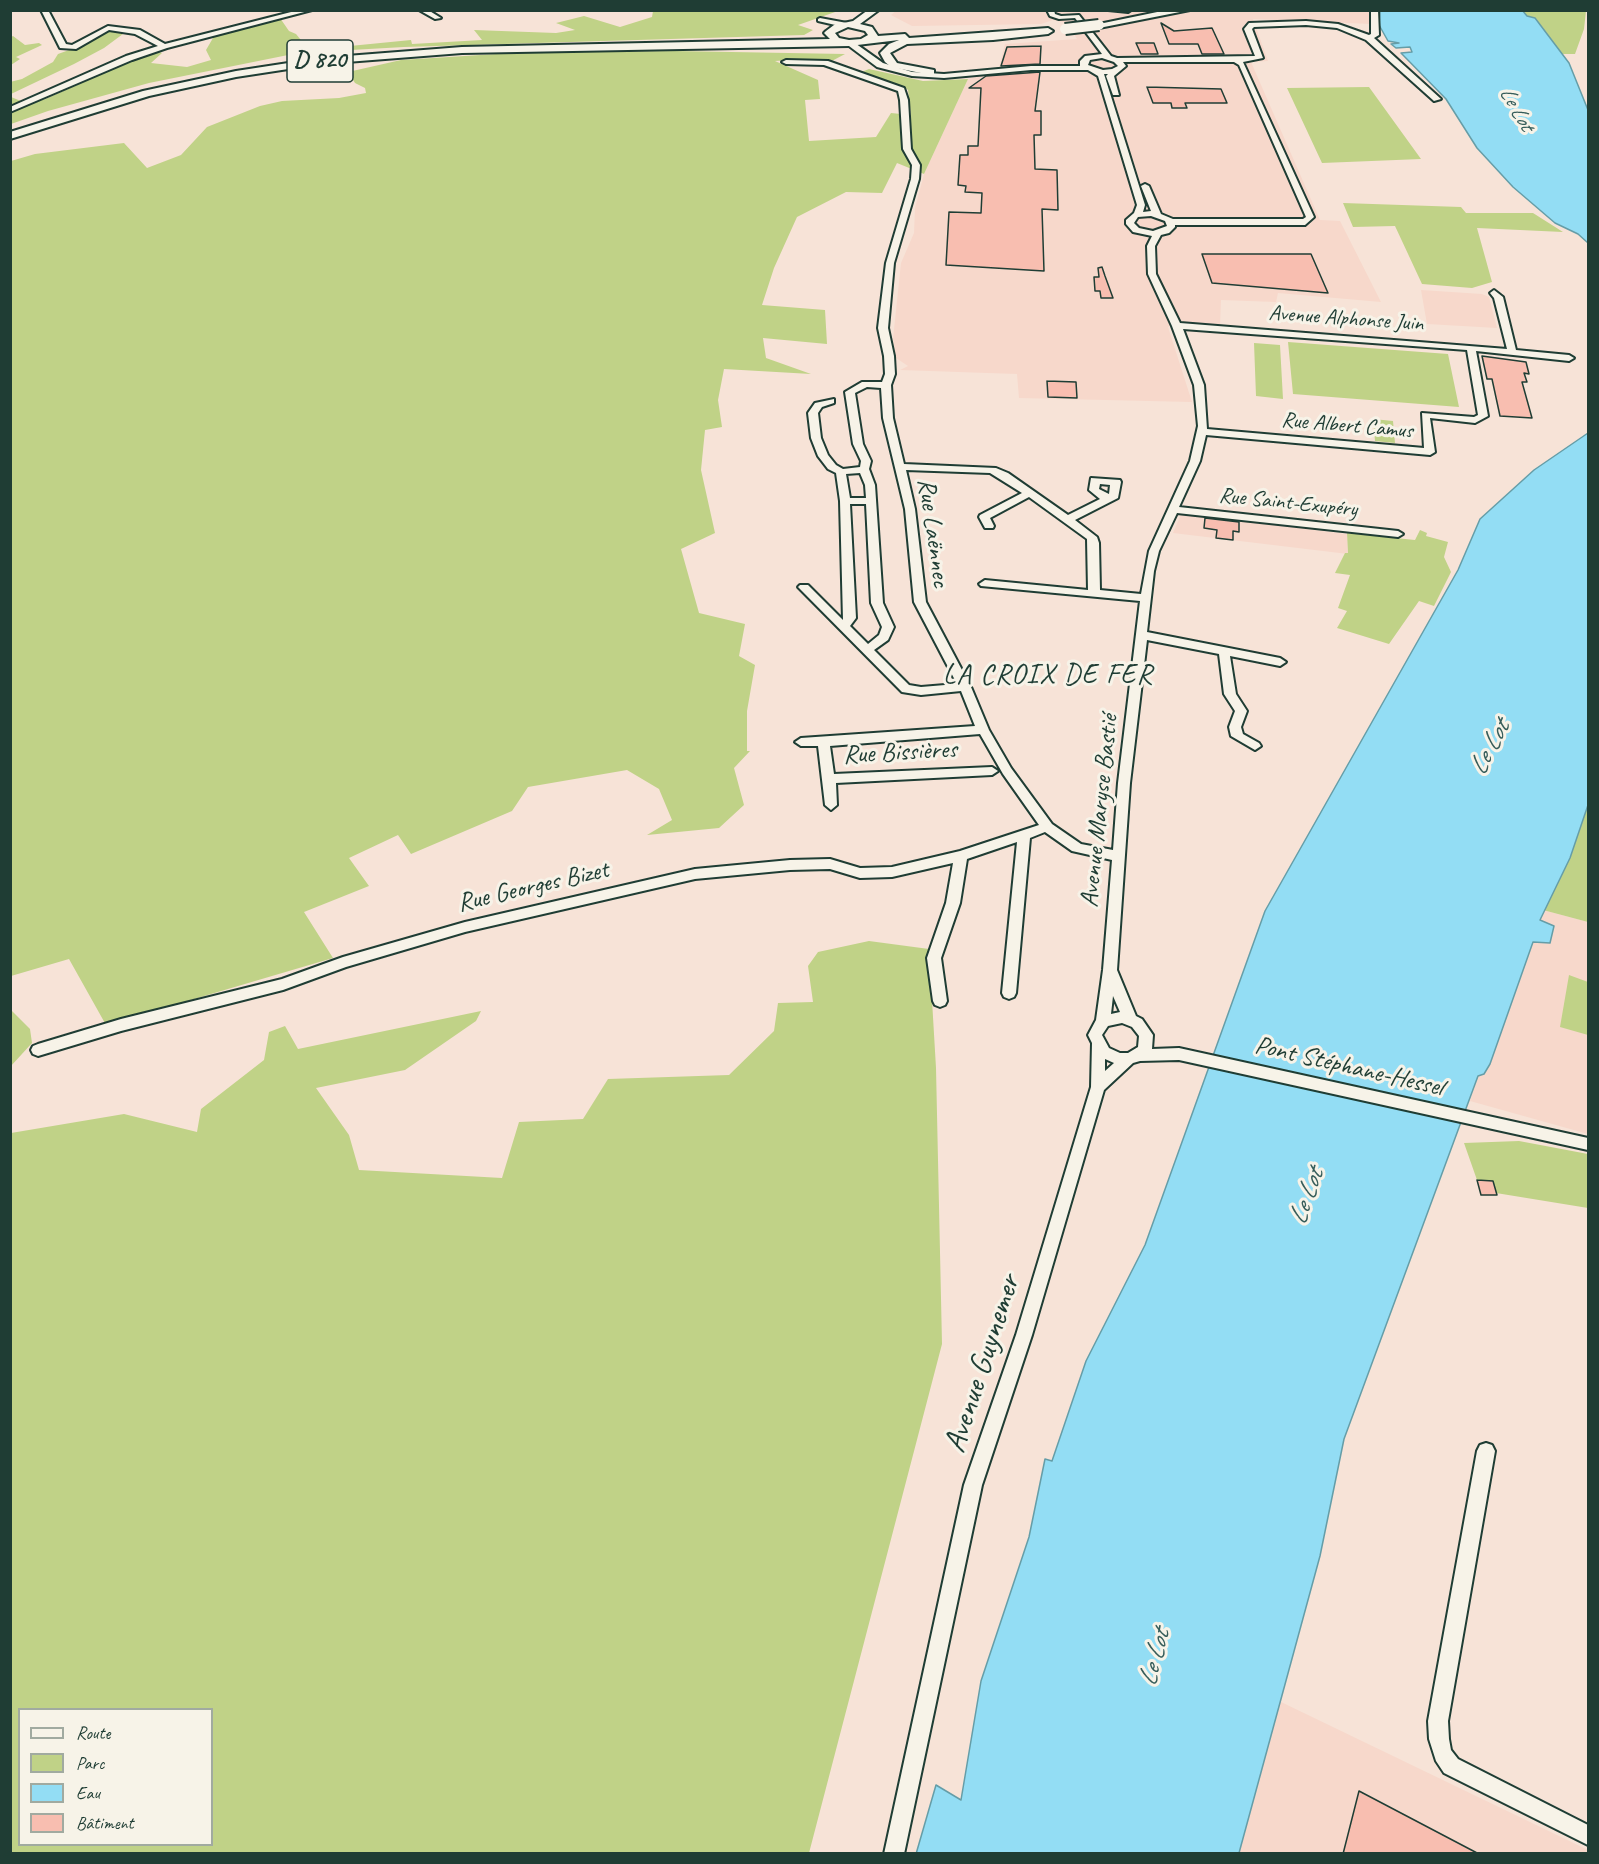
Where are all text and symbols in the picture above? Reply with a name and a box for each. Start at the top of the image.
road number: D 820 [287,40,353,82]
water label: Le Lot [1493,82,1539,136]
street label: Avenue Alphonse Juin [1268,300,1424,338]
street label: Rue Albert Camus [1280,407,1414,445]
street label: Rue Laënnec [910,476,956,590]
street label: Rue Saint-Exupéry [1218,483,1358,523]
district label: LA CROIX DE FER [944,659,1152,693]
street label: Avenue Maryse Bastié [1074,713,1126,909]
water label: Le Lot [1462,715,1518,781]
street label: Rue Bissières [842,734,958,772]
street label: Rue Georges Bizet [455,854,611,920]
street label: Pont Stéphane-Hessel [1252,1030,1446,1104]
water label: Le Lot [1282,1165,1332,1229]
street label: Avenue Guynemer [936,1270,1030,1458]
water label: Le Lot [1132,1626,1178,1690]
legend [18,1708,213,1846]
text: Route [76,1722,110,1744]
text: Parc [76,1752,104,1774]
text: Eau [76,1782,100,1804]
text: Bâtiment [76,1812,134,1834]

